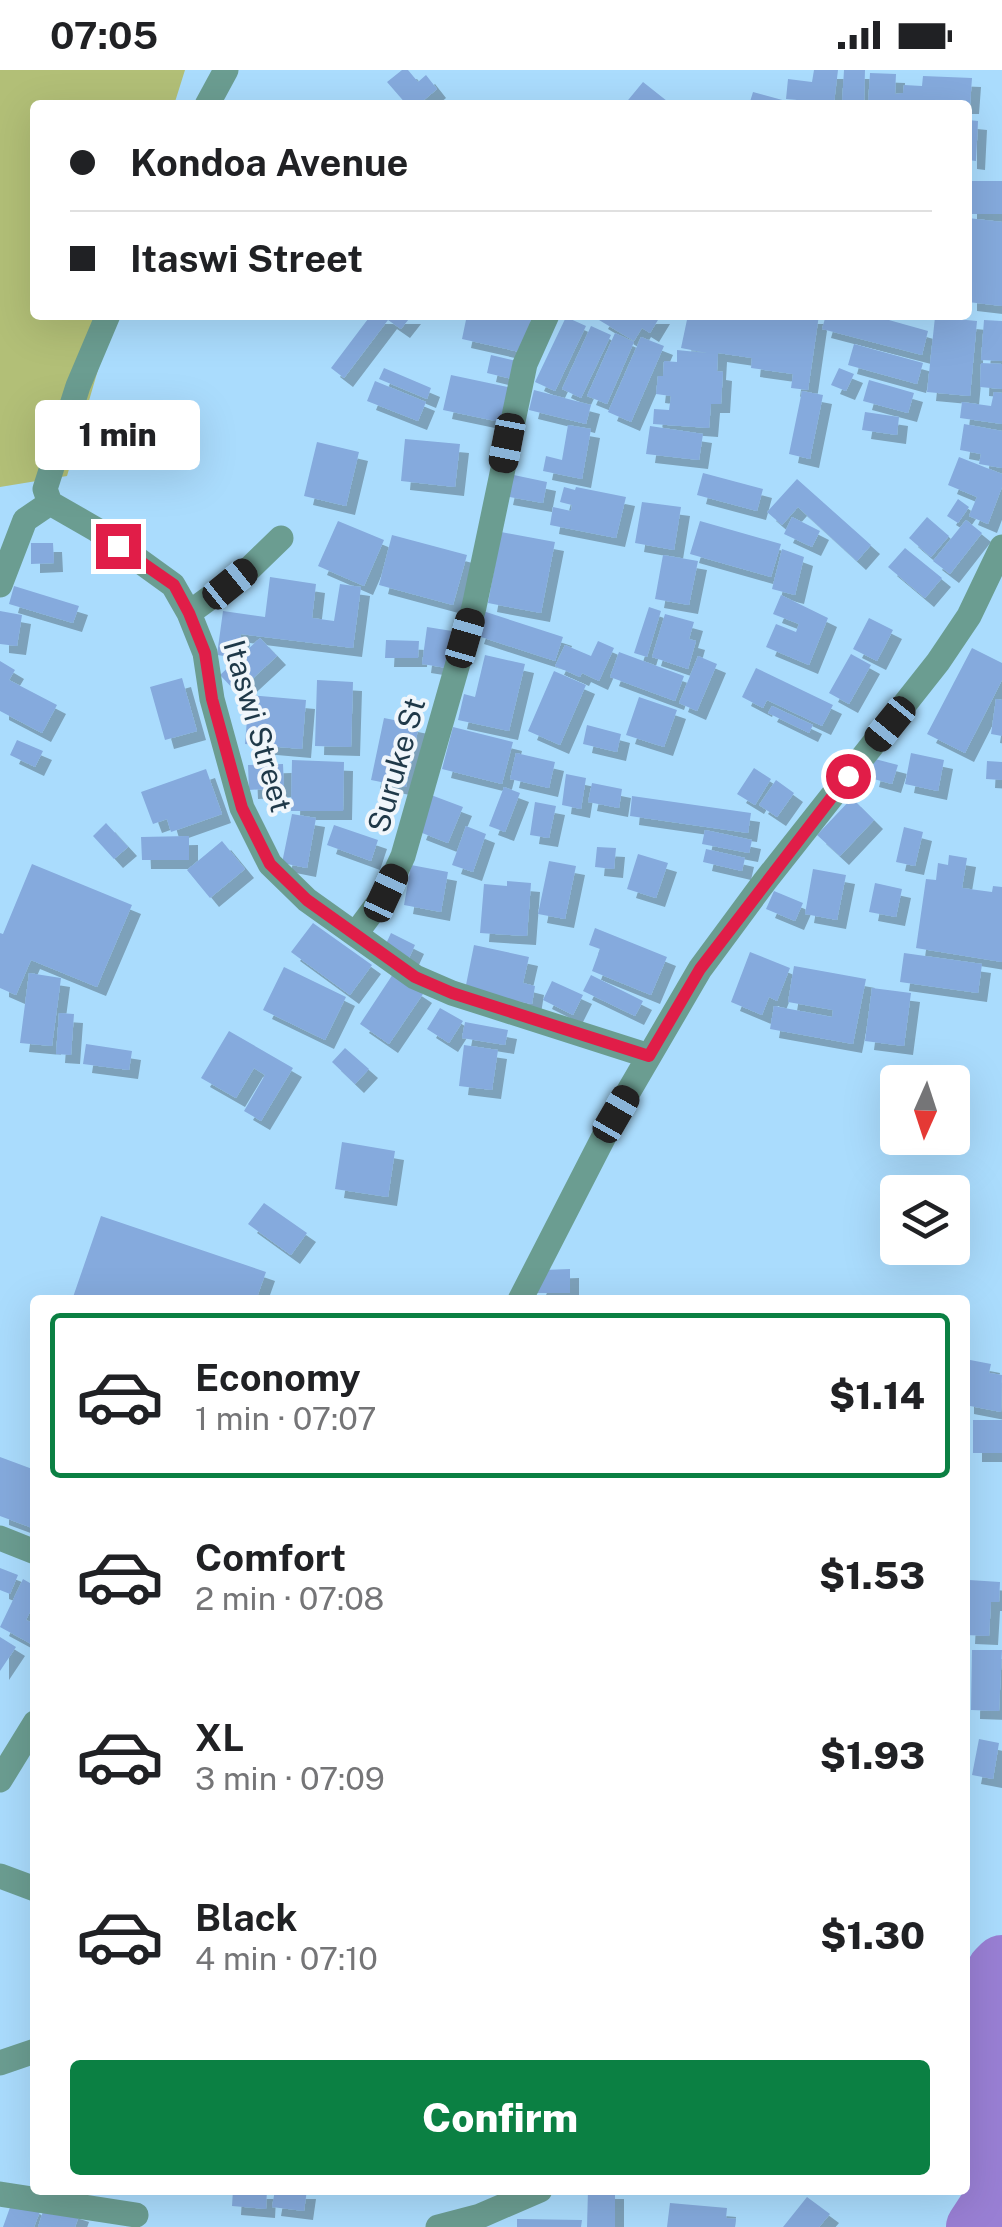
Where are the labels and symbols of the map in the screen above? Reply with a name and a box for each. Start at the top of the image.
callout: 1 min [36,401,200,471]
car [487,411,527,475]
route end [96,524,141,569]
car [197,553,263,615]
car [442,605,488,671]
street label: Itaswi Street [216,636,300,816]
car [859,691,921,757]
street label: Suruke St [360,693,432,837]
route start [826,754,871,799]
car [360,859,412,927]
north arrow [880,1065,970,1155]
car [588,1081,644,1147]

